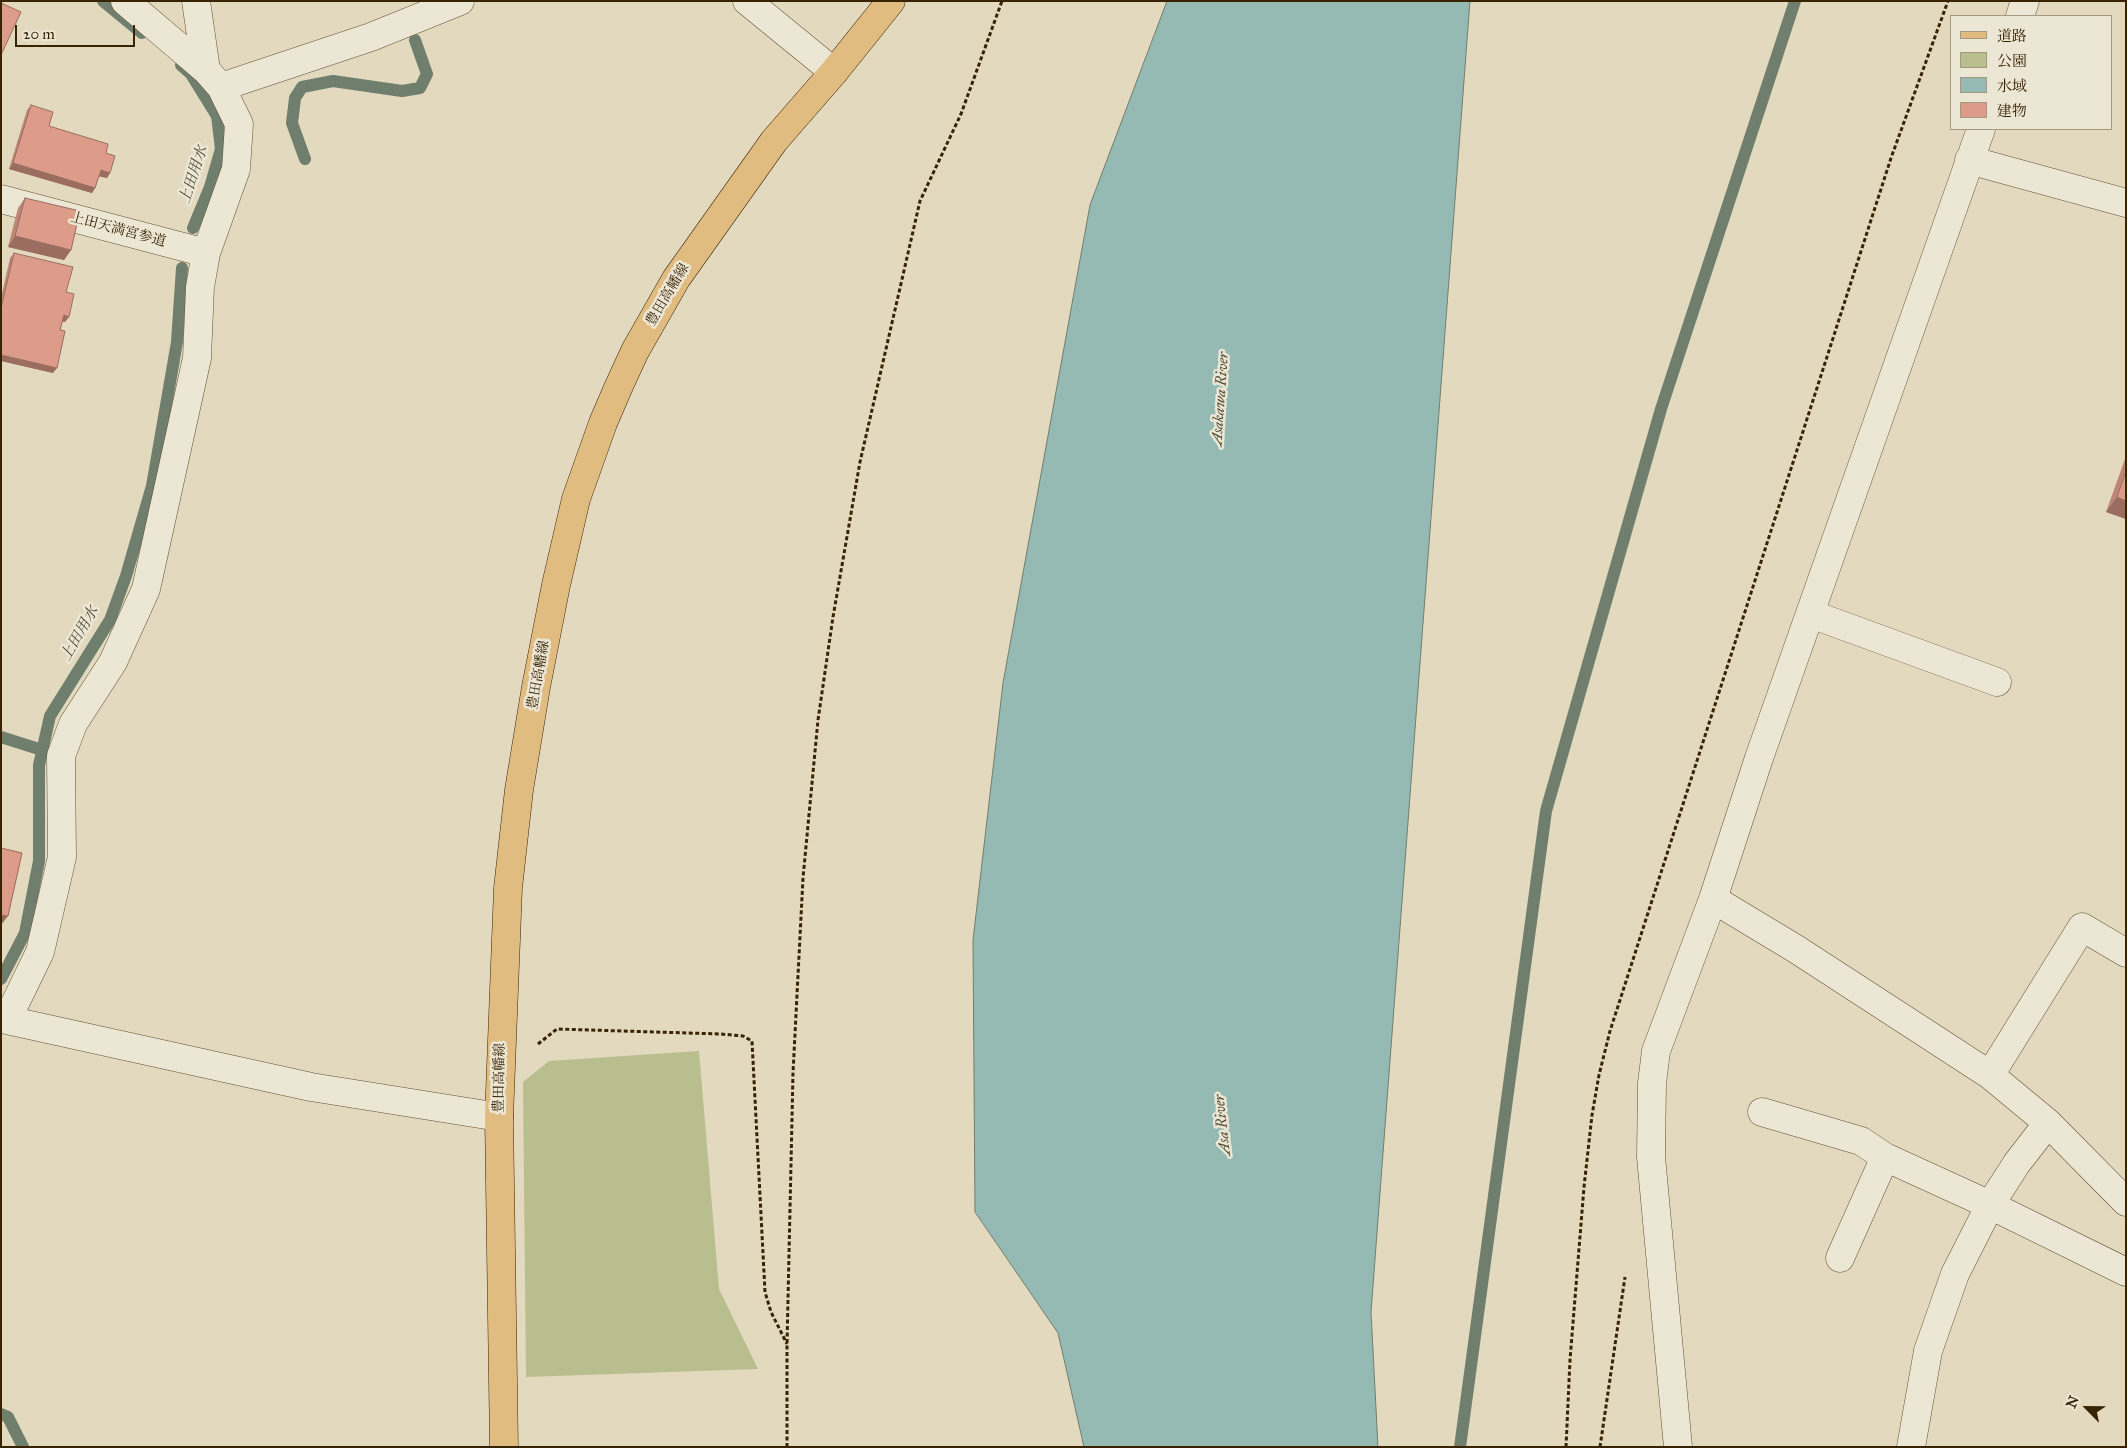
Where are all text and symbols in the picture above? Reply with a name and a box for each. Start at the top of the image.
scale bar [18,15,138,47]
legend [1950,15,2112,130]
text: 20 m [23,25,55,43]
text: 道路 [1997,27,2027,45]
text: 公園 [1997,52,2027,70]
text: 水域 [1997,77,2027,95]
text: 建物 [1997,102,2027,120]
water label: 上田用水 [176,144,212,206]
street label: 上田天満宮参道 [68,209,168,251]
street label: 豊田高幡線 [643,261,693,329]
water label: Asakawa River [1209,351,1233,447]
water label: 上田用水 [57,604,103,664]
street label: 豊田高幡線 [525,639,553,711]
street label: 豊田高幡線 [491,1043,509,1113]
water label: Asa River [1211,1093,1235,1157]
north arrow [2062,1383,2112,1433]
text: N [2063,1393,2083,1411]

